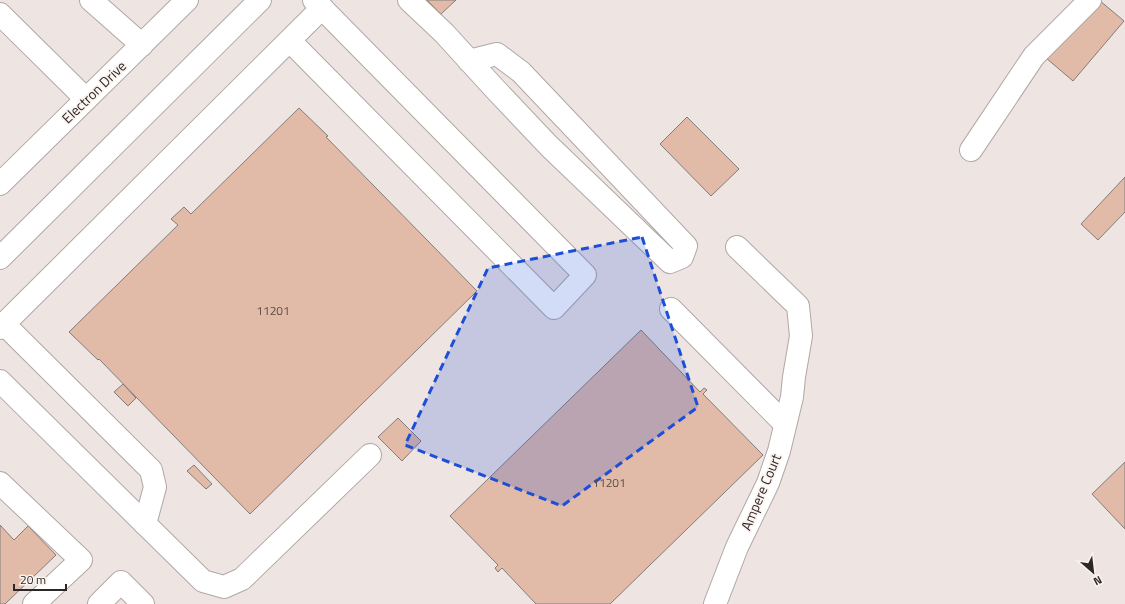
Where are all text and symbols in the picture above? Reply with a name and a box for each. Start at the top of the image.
street label: Electron Drive [57,55,131,128]
house number: 11201 [256,301,290,320]
street label: Ampere Court [735,450,786,533]
house number: 11201 [592,473,626,492]
north arrow [1073,552,1113,592]
scale bar [14,566,66,592]
text: 20 m [20,570,46,589]
text: N [1091,572,1105,590]

